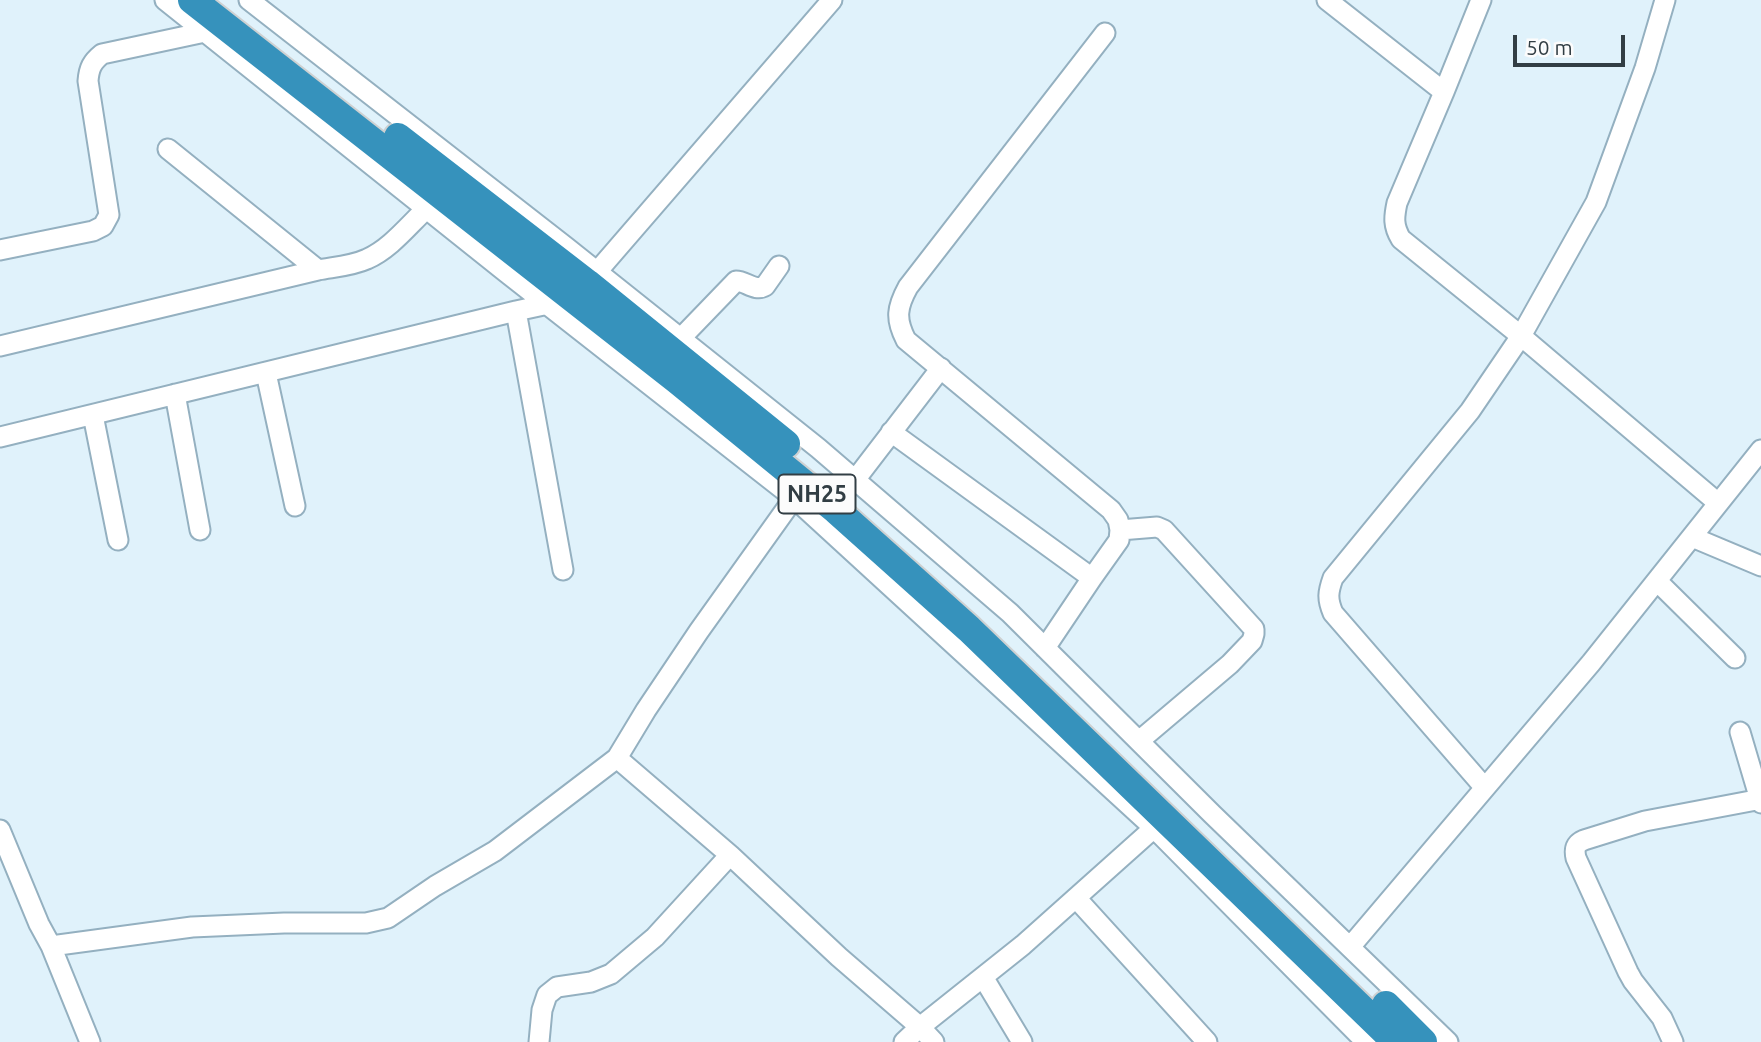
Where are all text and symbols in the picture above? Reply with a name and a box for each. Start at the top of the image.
scale bar [1516,21,1628,65]
text: 50 m [1526,35,1573,59]
road number: NH25 [778,474,856,514]

